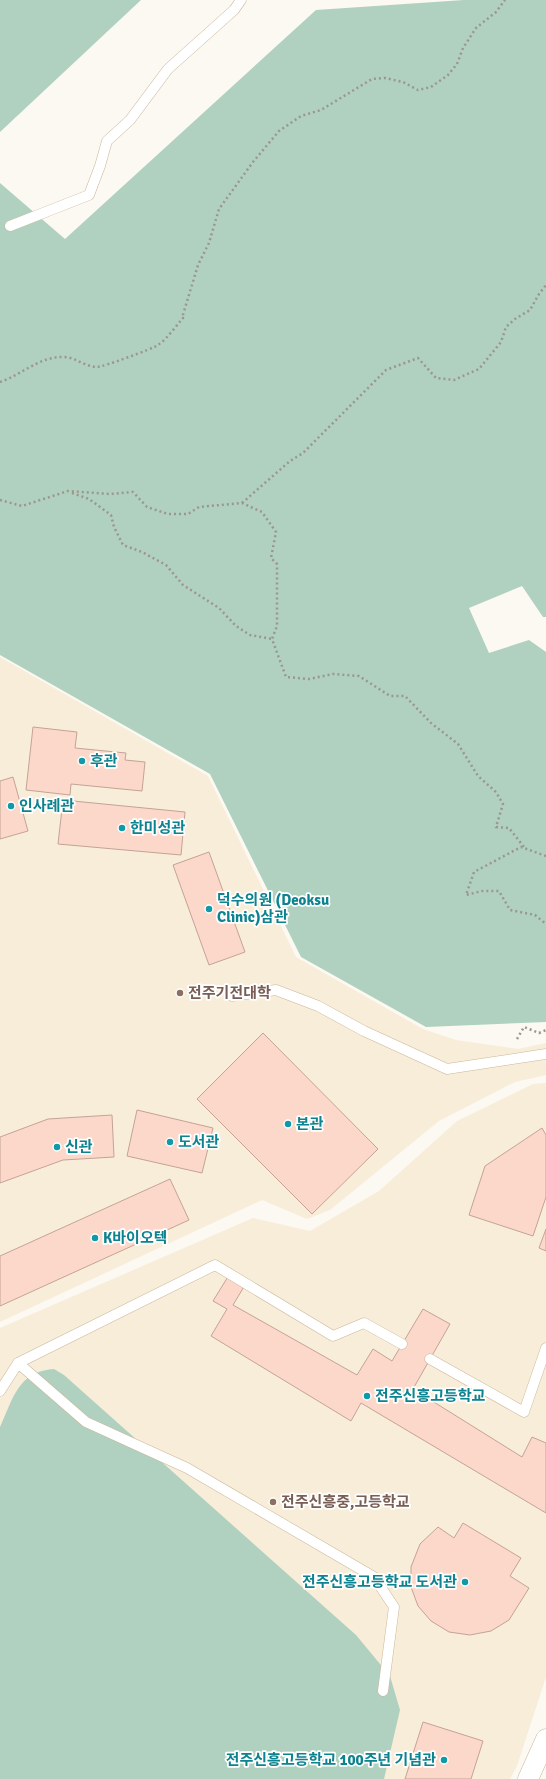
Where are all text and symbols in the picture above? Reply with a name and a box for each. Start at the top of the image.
place label: 후관 [90,752,118,770]
marker: 후관 [77,756,87,766]
place label: 인사례관 [19,797,74,815]
marker: 인사례관 [6,801,16,811]
place label: 한미성관 [130,819,185,837]
marker: 한미성관 [117,823,127,833]
place label: 덕수의원 (Deoksu Clinic)삼관 [217,891,329,926]
marker: 덕수의원 (Deoksu Clinic)삼관 [204,904,214,914]
place label: 전주기전대학 [188,984,271,1002]
marker: 전주기전대학 [175,988,185,998]
place label: 본관 [296,1115,324,1133]
marker: 본관 [283,1119,293,1129]
place label: 도서관 [178,1133,220,1151]
marker: 도서관 [165,1137,175,1147]
place label: 신관 [65,1138,93,1156]
marker: 신관 [52,1142,62,1152]
place label: K바이오텍 [103,1229,168,1247]
marker: K바이오텍 [90,1233,100,1243]
place label: 전주신흥고등학교 [375,1387,486,1405]
marker: 전주신흥고등학교 [362,1391,372,1401]
place label: 전주신흥중,고등학교 [281,1493,410,1511]
marker: 전주신흥중,고등학교 [268,1497,278,1507]
place label: 전주신흥고등학교 도서관 [302,1573,457,1591]
marker: 전주신흥고등학교 도서관 [460,1577,470,1587]
place label: 전주신흥고등학교 100주년 기념관 [226,1751,436,1769]
marker: 전주신흥고등학교 100주년 기념관 [439,1755,449,1765]

